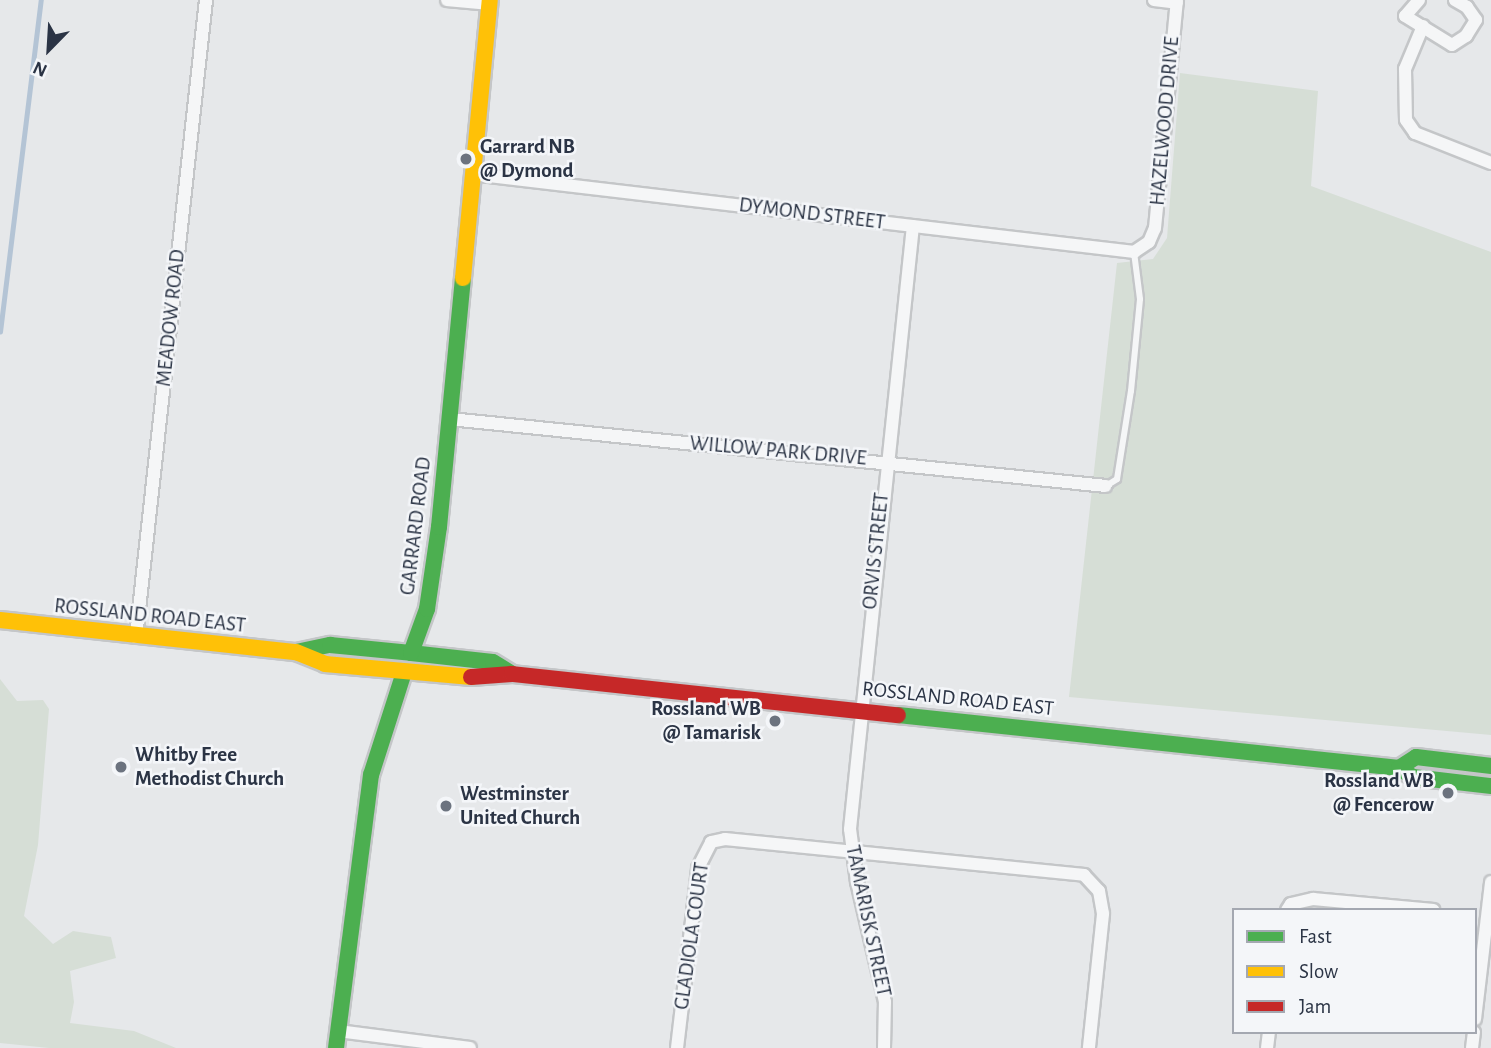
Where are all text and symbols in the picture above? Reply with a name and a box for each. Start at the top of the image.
north arrow [14,14,84,84]
street label: HAZELWOOD DRIVE [1145,35,1185,207]
text: N [30,57,50,80]
place label: Garrard NB @ Dymond [480,134,575,184]
marker: Garrard NB @ Dymond [458,151,474,167]
street label: DYMOND STREET [737,193,887,235]
street label: MEADOW ROAD [151,248,191,388]
street label: WILLOW PARK DRIVE [689,431,867,471]
street label: GARRARD ROAD [395,455,437,597]
street label: ORVIS STREET [857,491,895,611]
street label: ROSSLAND ROAD EAST [53,593,247,639]
street label: ROSSLAND ROAD EAST [861,676,1055,722]
place label: Rossland WB @ Tamarisk [651,696,761,746]
marker: Rossland WB @ Tamarisk [767,713,783,729]
place label: Whitby Free Methodist Church [135,742,284,792]
marker: Whitby Free Methodist Church [113,759,129,775]
place label: Rossland WB @ Fencerow [1324,768,1434,818]
place label: Westminster United Church [460,781,580,831]
marker: Rossland WB @ Fencerow [1440,785,1456,801]
marker: Westminster United Church [438,798,454,814]
street label: TAMARISK STREET [840,843,896,999]
street label: GLADIOLA COURT [669,861,715,1011]
legend [1232,908,1477,1034]
text: Fast [1299,926,1332,947]
text: Slow [1299,961,1338,982]
text: Jam [1299,996,1331,1017]

